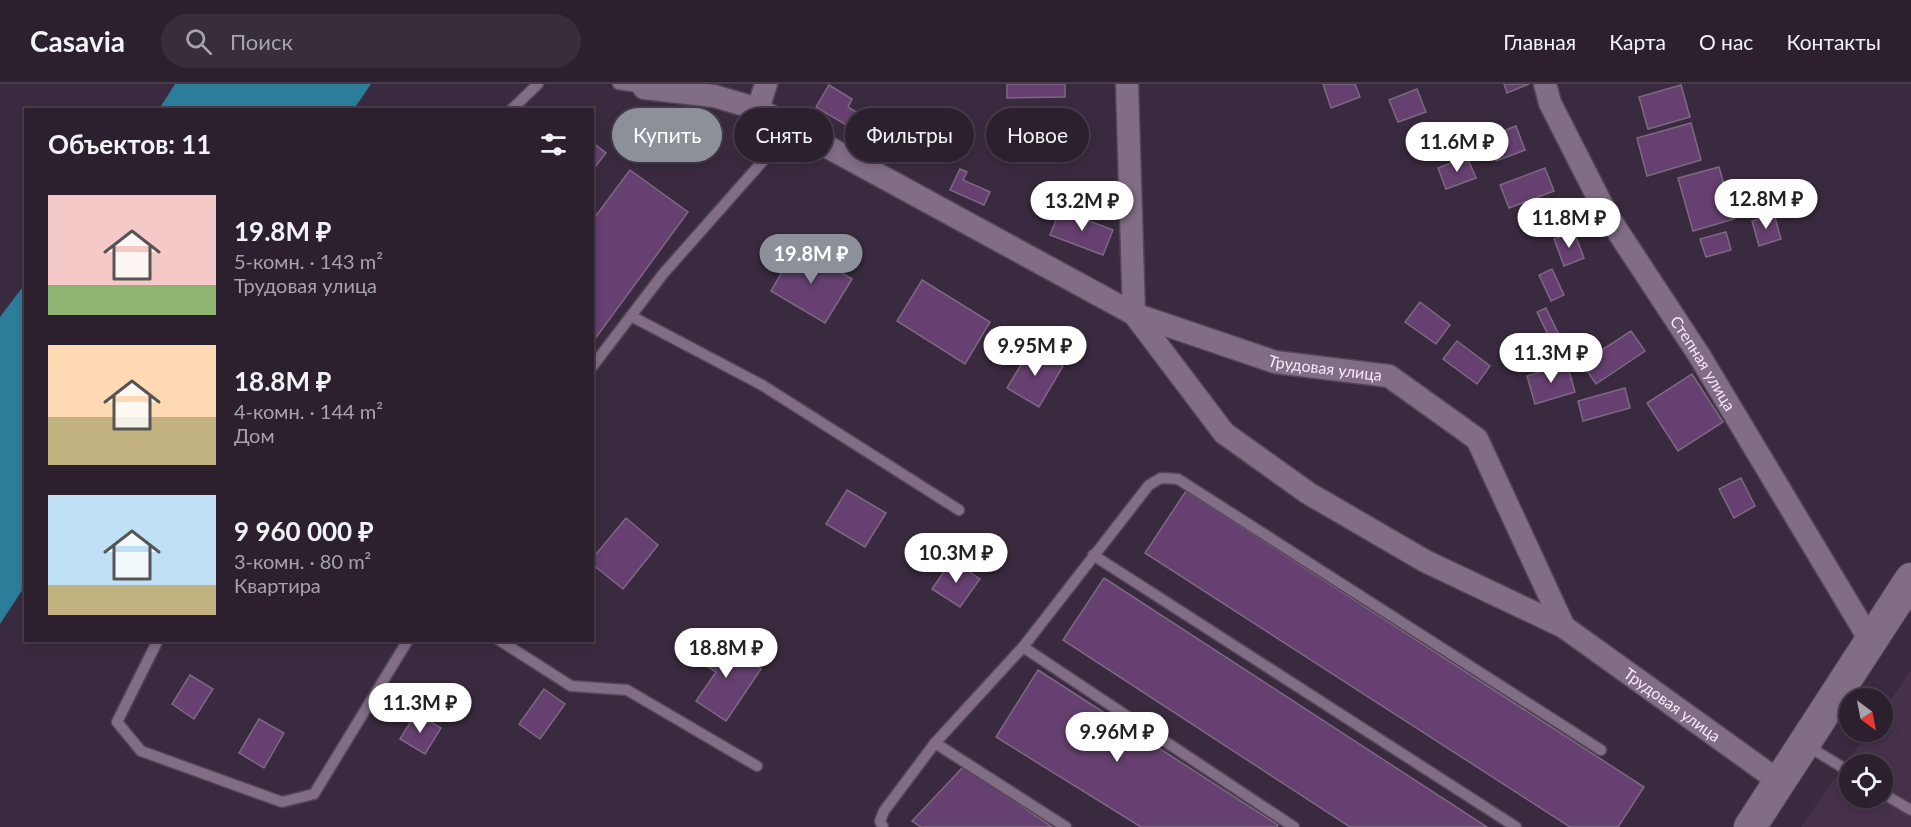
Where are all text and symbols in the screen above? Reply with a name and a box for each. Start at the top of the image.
search box [161,14,581,68]
text: Casavia [30,24,125,58]
icon: search [182,25,215,58]
text: Поиск [230,28,293,55]
text: Главная [1503,29,1576,54]
text: Карта [1609,29,1666,54]
text: О нас [1699,29,1753,54]
text: Контакты [1786,29,1881,54]
chip: Купить [612,108,722,162]
chip: Снять [734,108,833,162]
chip: Фильтры [845,108,974,162]
chip: Новое [986,108,1089,162]
pin: 11.6M ₽ [1402,122,1512,173]
text: Объектов: 11 [48,128,211,160]
icon: filters [537,128,570,161]
text: 11.6M ₽ [1420,129,1494,153]
pin: 12.8M ₽ [1711,179,1821,230]
pin: 13.2M ₽ [1027,181,1137,232]
text: 12.8M ₽ [1729,186,1803,210]
text: 13.2M ₽ [1045,188,1119,212]
pin: 11.8M ₽ [1514,198,1624,249]
text: 11.8M ₽ [1532,205,1606,229]
text: 19.8M ₽ [234,215,331,247]
icon: home [96,219,168,291]
pin: 19.8M ₽ [756,234,866,285]
text: 19.8M ₽ [774,241,848,265]
text: 5-комн. · 143 m² [234,249,383,273]
text: Трудовая улица [234,273,377,297]
street label: Степная улица [1667,312,1740,414]
pin: 9.95M ₽ [980,326,1090,377]
text: 9.95M ₽ [998,333,1072,357]
pin: 11.3M ₽ [1496,333,1606,384]
text: 11.3M ₽ [1514,340,1588,364]
street label: Трудовая улица [1266,350,1383,384]
text: 18.8M ₽ [234,365,331,397]
icon: home [96,369,168,441]
text: 4-комн. · 144 m² [234,399,383,423]
text: Дом [234,423,275,447]
text: 9 960 000 ₽ [234,515,374,547]
icon: home [96,519,168,591]
pin: 10.3M ₽ [901,533,1011,584]
text: 10.3M ₽ [919,540,993,564]
text: 3-комн. · 80 m² [234,549,371,573]
text: Квартира [234,573,321,597]
pin: 18.8M ₽ [671,628,781,679]
text: 18.8M ₽ [689,635,763,659]
street label: Трудовая улица [1621,663,1725,745]
pin: 11.3M ₽ [365,683,475,734]
north arrow [1839,688,1893,742]
map controls [1839,688,1893,808]
text: 11.3M ₽ [383,690,457,714]
pin: 9.96M ₽ [1062,712,1172,763]
text: 9.96M ₽ [1080,719,1154,743]
button: locate [1839,754,1893,808]

